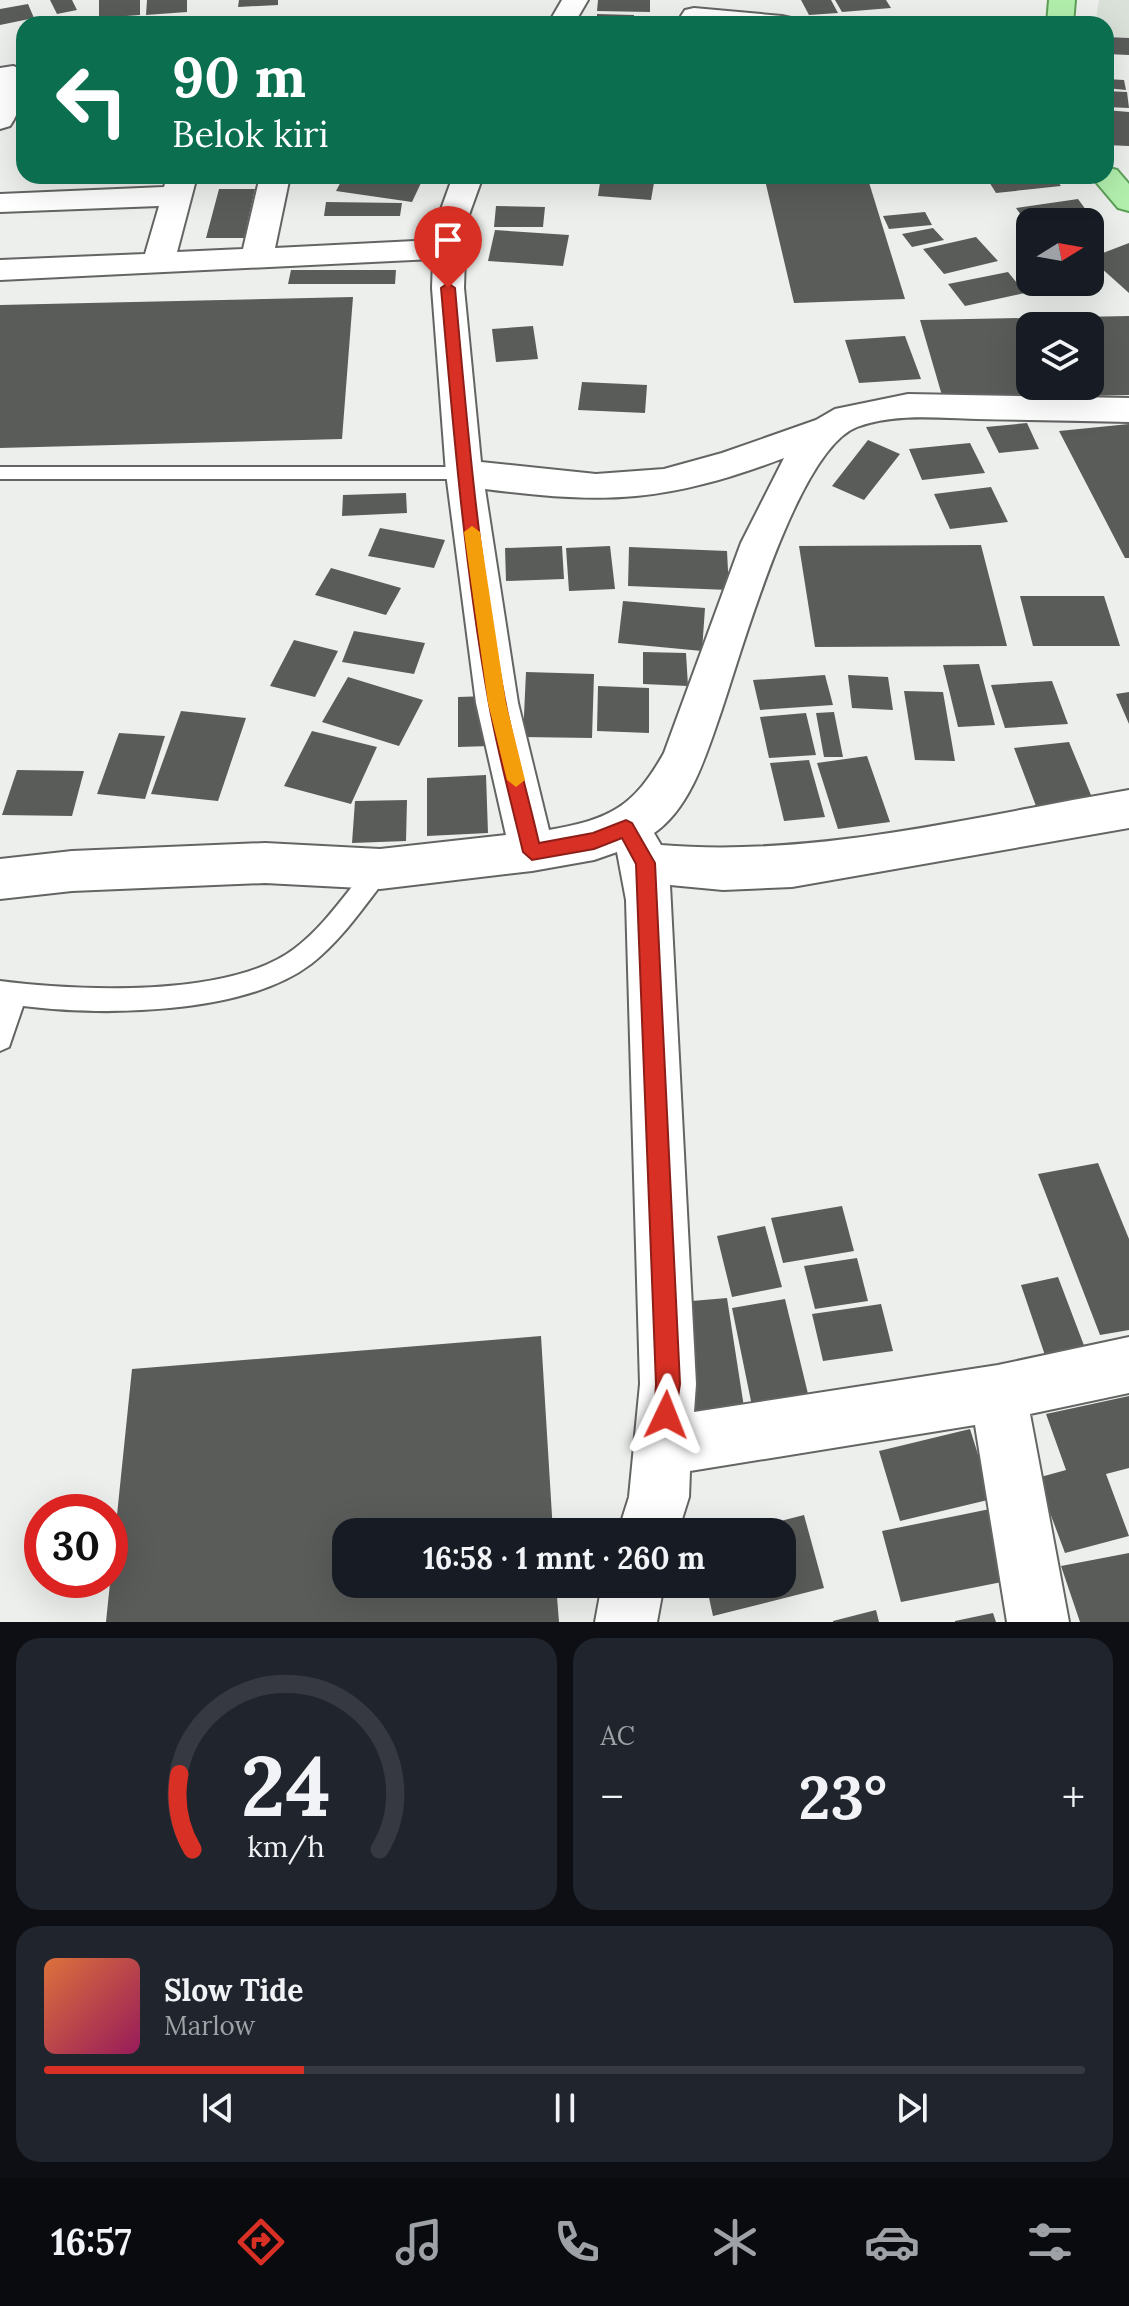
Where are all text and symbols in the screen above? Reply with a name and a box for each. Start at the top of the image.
text: 90 m [172,41,306,112]
icon: left [40,48,144,152]
text: Belok kiri [172,111,329,157]
pin [414,206,482,288]
north arrow [1016,208,1104,296]
map controls [1016,208,1104,400]
icon: arrive [426,218,470,262]
button: layers [1016,312,1104,400]
position arrow [624,1373,708,1457]
speed limit sign: 30 [24,1494,128,1598]
text: 16:58 · 1 mnt · 260 m [423,1539,705,1577]
text: AC [601,1719,635,1752]
text: 24 [241,1732,331,1839]
text: 23° [799,1759,887,1835]
text: − [601,1769,624,1825]
text: + [1062,1769,1085,1825]
text: km/h [248,1828,325,1865]
text: Slow Tide [164,1971,303,2009]
text: Marlow [164,2009,255,2042]
icon: previous [196,2086,240,2130]
icon: pause [543,2086,587,2130]
icon: next [890,2086,934,2130]
icon: directions [233,2214,289,2270]
icon: music [391,2214,447,2270]
icon: phone [549,2214,605,2270]
icon: climate [707,2214,763,2270]
icon: car [864,2214,920,2270]
icon: filters [1022,2214,1078,2270]
text: 16:57 [51,2219,132,2265]

